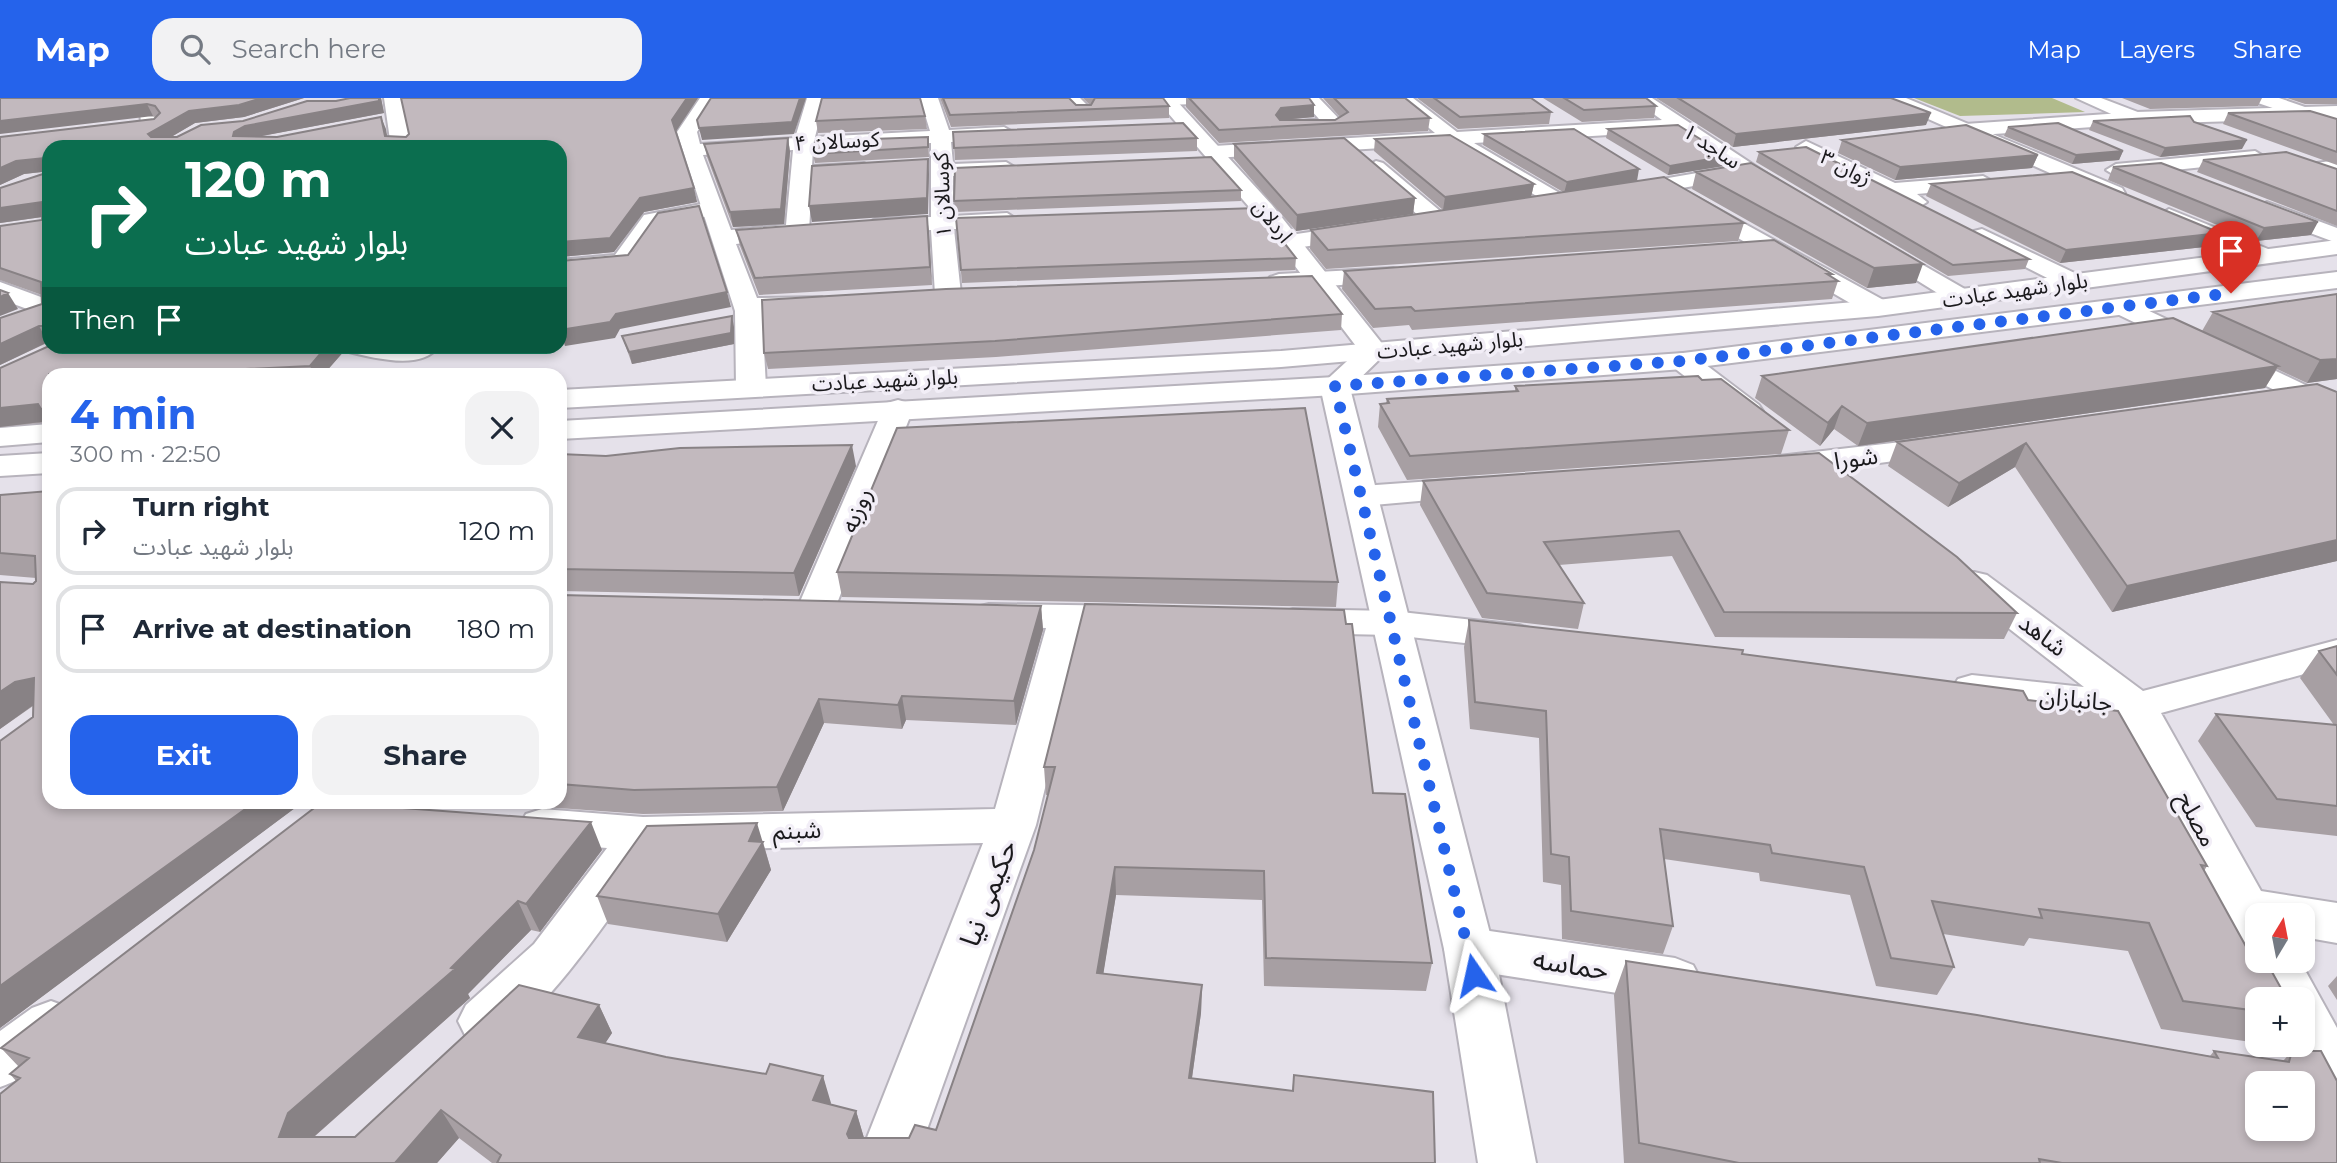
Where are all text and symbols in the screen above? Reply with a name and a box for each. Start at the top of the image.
search box [152,18,642,81]
text: Map [35,29,110,69]
icon: search [176,30,214,68]
text: Search here [232,33,386,65]
text: Map [2027,35,2081,64]
text: Layers [2119,35,2195,64]
text: Share [2233,35,2302,64]
street label: ساجد ۱ [1679,118,1745,174]
street label: کوسالان ۴ [794,126,881,156]
street label: ژوان ۳ [1816,144,1876,190]
text: 120 m [185,150,332,209]
street label: کوسالان ۱ [928,152,956,238]
icon: right [70,168,161,259]
street label: اردلان [1248,194,1298,248]
pin [2201,221,2261,293]
text: بلوار شهید عبادت [185,223,408,262]
icon: arrive [2212,232,2250,270]
street label: بلوار شهید عبادت [1941,267,2089,313]
icon: arrive [150,301,188,339]
text: Then [70,304,136,336]
street label: بلوار شهید عبادت [1376,326,1524,364]
street label: بلوار شهید عبادت [811,364,959,396]
text: 4 min [70,388,197,440]
button: close [465,391,539,465]
text: 300 m · 22:50 [70,440,221,468]
street label: شورا [1832,441,1880,475]
street label: روزبه [834,483,878,537]
text: Turn right [133,491,269,523]
icon: right [74,512,112,550]
text: 120 m [459,515,535,547]
text: بلوار شهید عبادت [133,533,293,561]
street label: شاهد [2013,608,2073,662]
icon: arrive [74,610,112,648]
text: Arrive at destination [133,613,412,645]
text: 180 m [457,613,535,645]
street label: جانبازان [2038,681,2114,717]
button: Exit [70,715,298,795]
button: Share [312,715,539,795]
street label: مصلح [2168,787,2223,853]
street label: شبنم [772,815,822,848]
street label: حکیمی نیا [952,835,1024,951]
north arrow [2245,903,2315,973]
map controls [2245,903,2315,1141]
position arrow [1437,938,1511,1012]
street label: حماسه [1531,941,1611,987]
button: + [2245,987,2315,1057]
button: − [2245,1071,2315,1141]

